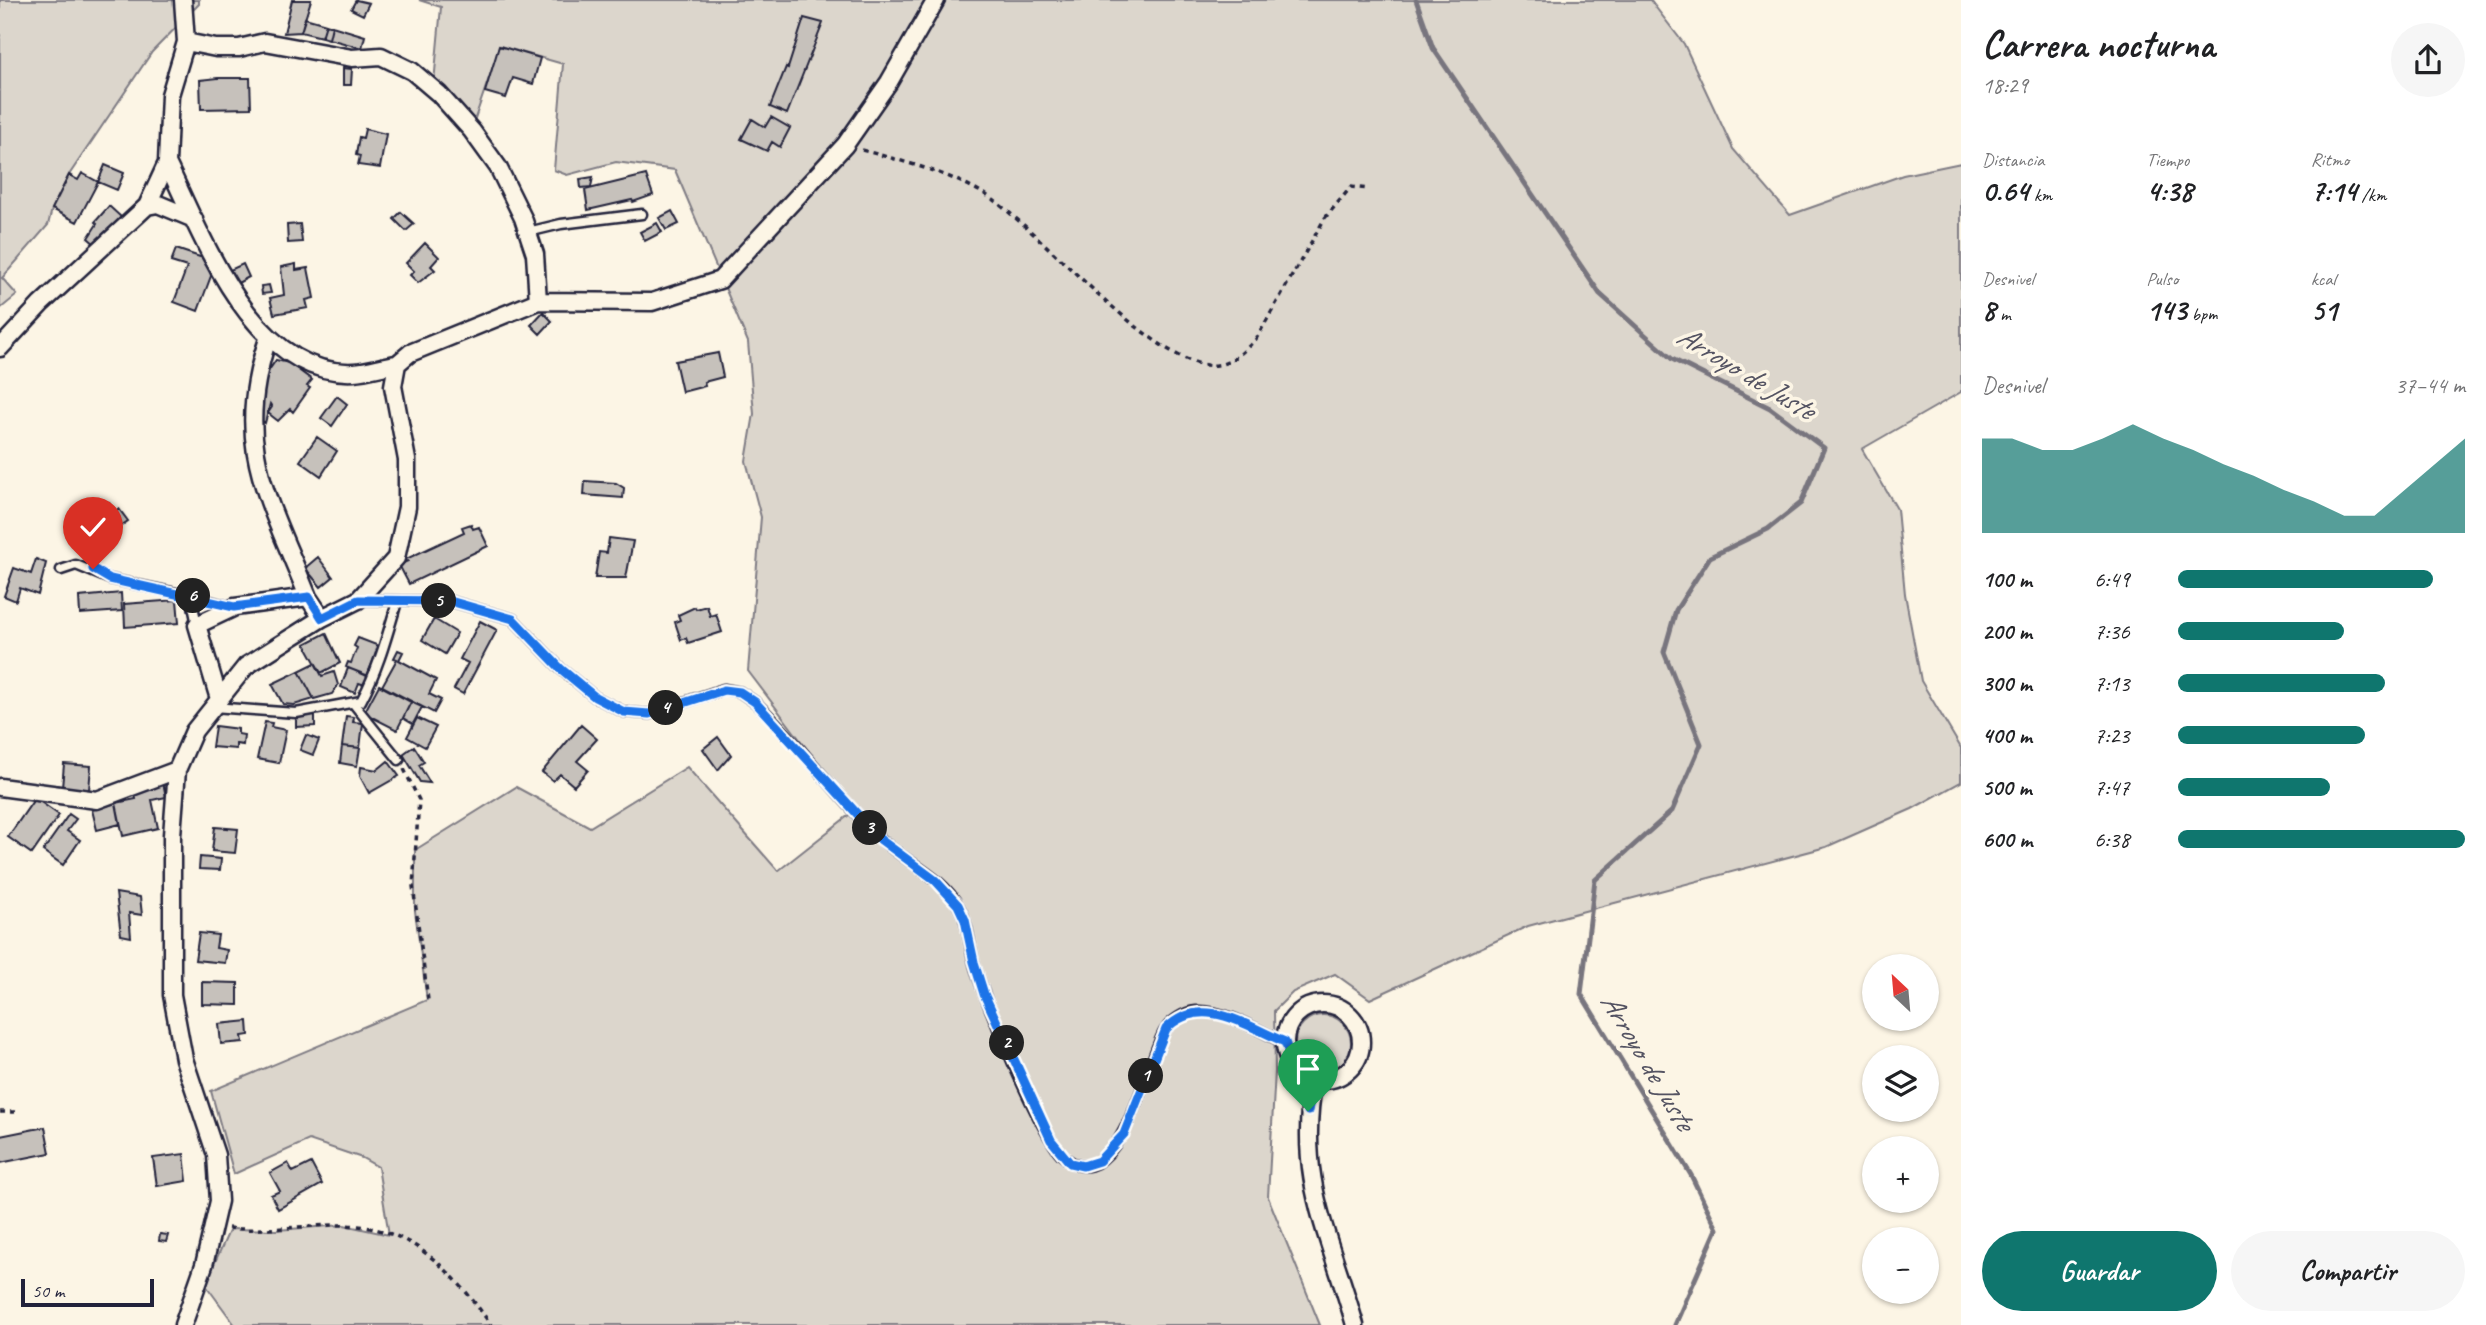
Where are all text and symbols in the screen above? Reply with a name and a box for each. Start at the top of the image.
text: Carrera nocturna [1982,21,2215,68]
button: share [2391,23,2465,97]
text: 18:29 [1982,71,2028,100]
text: Distancia [1982,148,2044,172]
text: Tiempo [2146,148,2189,172]
text: Ritmo [2311,148,2349,172]
text: 0.64 [1982,172,2029,210]
text: 4:38 [2146,172,2193,210]
text: 7:14 [2311,172,2357,210]
text: km [2029,183,2052,207]
text: /km [2357,183,2386,207]
text: Desnivel [1982,267,2034,291]
text: Pulso [2146,267,2178,291]
text: kcal [2311,267,2336,291]
text: 8 [1982,291,1996,329]
text: 143 [2146,291,2187,329]
text: 51 [2311,291,2337,329]
text: m [1996,302,2011,326]
text: bpm [2187,302,2218,326]
water label: Arroyo de Juste [1670,316,1825,430]
text: Desnivel [1982,371,2044,400]
text: 37–44 m [2395,371,2465,400]
pin [63,497,123,569]
icon: check [74,508,112,546]
text: 100 m [1982,565,2032,594]
text: 6:49 [2094,565,2130,594]
pin: 6 [176,578,210,614]
text: 6 [188,583,197,607]
pin: 5 [422,584,457,618]
text: 5 [434,588,443,612]
text: 200 m [1982,617,2032,646]
text: 7:36 [2094,617,2130,646]
text: 300 m [1982,669,2032,698]
text: 7:13 [2094,669,2130,698]
pin: 4 [648,690,684,726]
text: 4 [661,695,670,719]
text: 400 m [1982,721,2032,750]
text: 7:23 [2094,721,2130,750]
text: 500 m [1982,773,2031,802]
text: 7:47 [2094,773,2130,802]
pin: 3 [852,810,888,846]
text: 3 [865,815,874,839]
text: 600 m [1982,825,2032,854]
text: 6:38 [2094,825,2130,854]
north arrow [1862,954,1939,1031]
map controls [1862,954,1939,1304]
water label: Arroyo de Juste [1592,985,1706,1140]
pin: 2 [990,1026,1024,1060]
text: 2 [1002,1030,1011,1054]
pin [1278,1039,1338,1111]
button: layers [1862,1045,1939,1122]
icon: arrive [1289,1050,1327,1088]
pin: 1 [1128,1058,1164,1094]
text: 1 [1141,1063,1150,1087]
button: + [1862,1136,1939,1213]
button: − [1862,1227,1939,1304]
button: Guardar [1982,1231,2217,1311]
button: Compartir [2231,1231,2465,1311]
scale bar [21,1276,154,1308]
text: 50 m [32,1279,64,1303]

